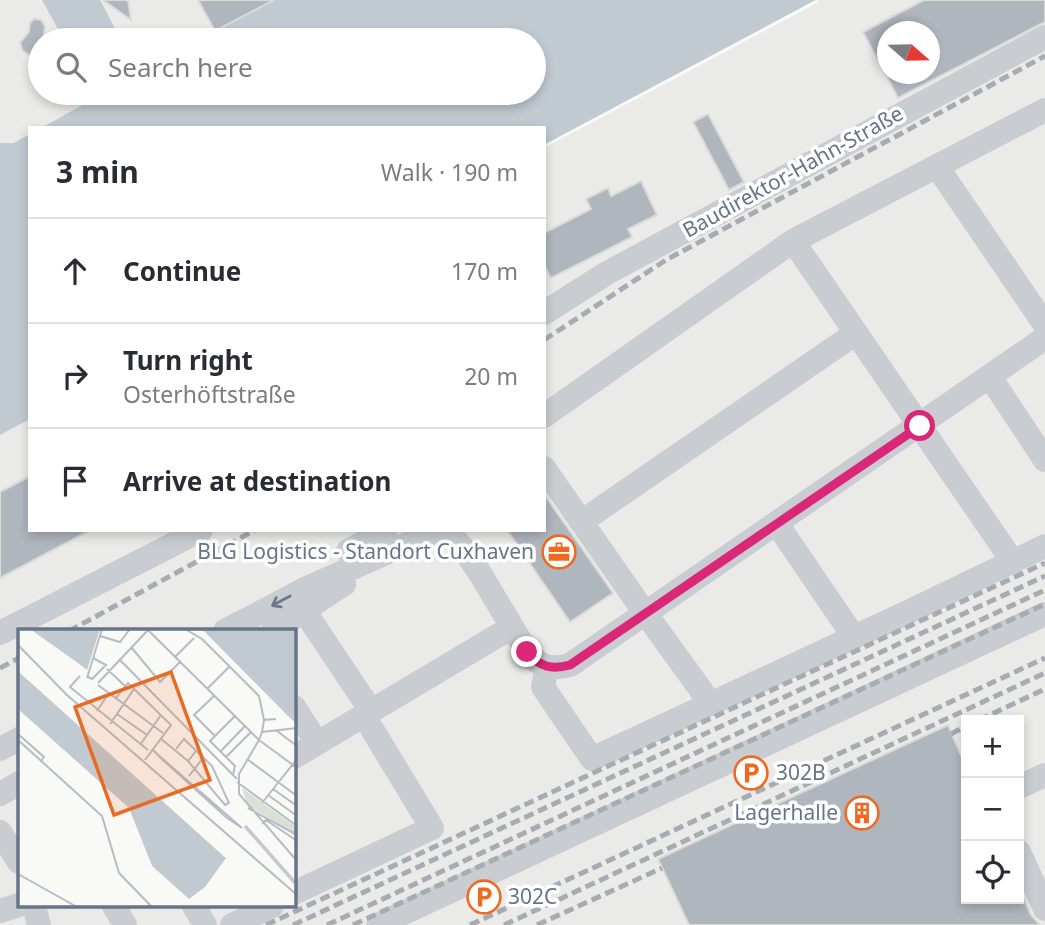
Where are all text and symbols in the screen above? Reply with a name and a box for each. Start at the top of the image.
north arrow [877,21,940,84]
search box [28,28,546,105]
icon: search [52,48,90,86]
text: Search here [108,49,253,85]
street label: Baudirektor-Hahn-Straße [677,99,908,244]
text: 3 min [56,151,139,192]
text: Walk · 190 m [381,156,518,188]
icon: ahead [56,252,94,290]
text: Continue [123,253,241,289]
text: 170 m [451,255,518,287]
text: Turn right [123,342,253,378]
icon: right [56,357,94,395]
text: 20 m [464,360,518,392]
text: Osterhöftstraße [123,378,296,410]
route start [904,410,935,441]
icon: arrive [56,462,94,500]
text: Arrive at destination [123,463,392,499]
office icon: BLG Logistics - Standort Cuxhaven [540,533,578,571]
place label: BLG Logistics - Standort Cuxhaven [197,537,534,565]
one-way arrow [271,595,292,609]
inset map [18,629,296,908]
route end [511,636,542,667]
map controls [961,715,1024,904]
button: + [961,715,1024,778]
parking icon: 302B [732,754,770,792]
place label: 302B [776,758,826,786]
button: − [961,778,1024,841]
building icon: Lagerhalle [843,794,881,832]
place label: Lagerhalle [734,798,838,826]
button: locate [961,841,1024,904]
parking icon: 302C [465,878,503,916]
place label: 302C [508,882,557,910]

